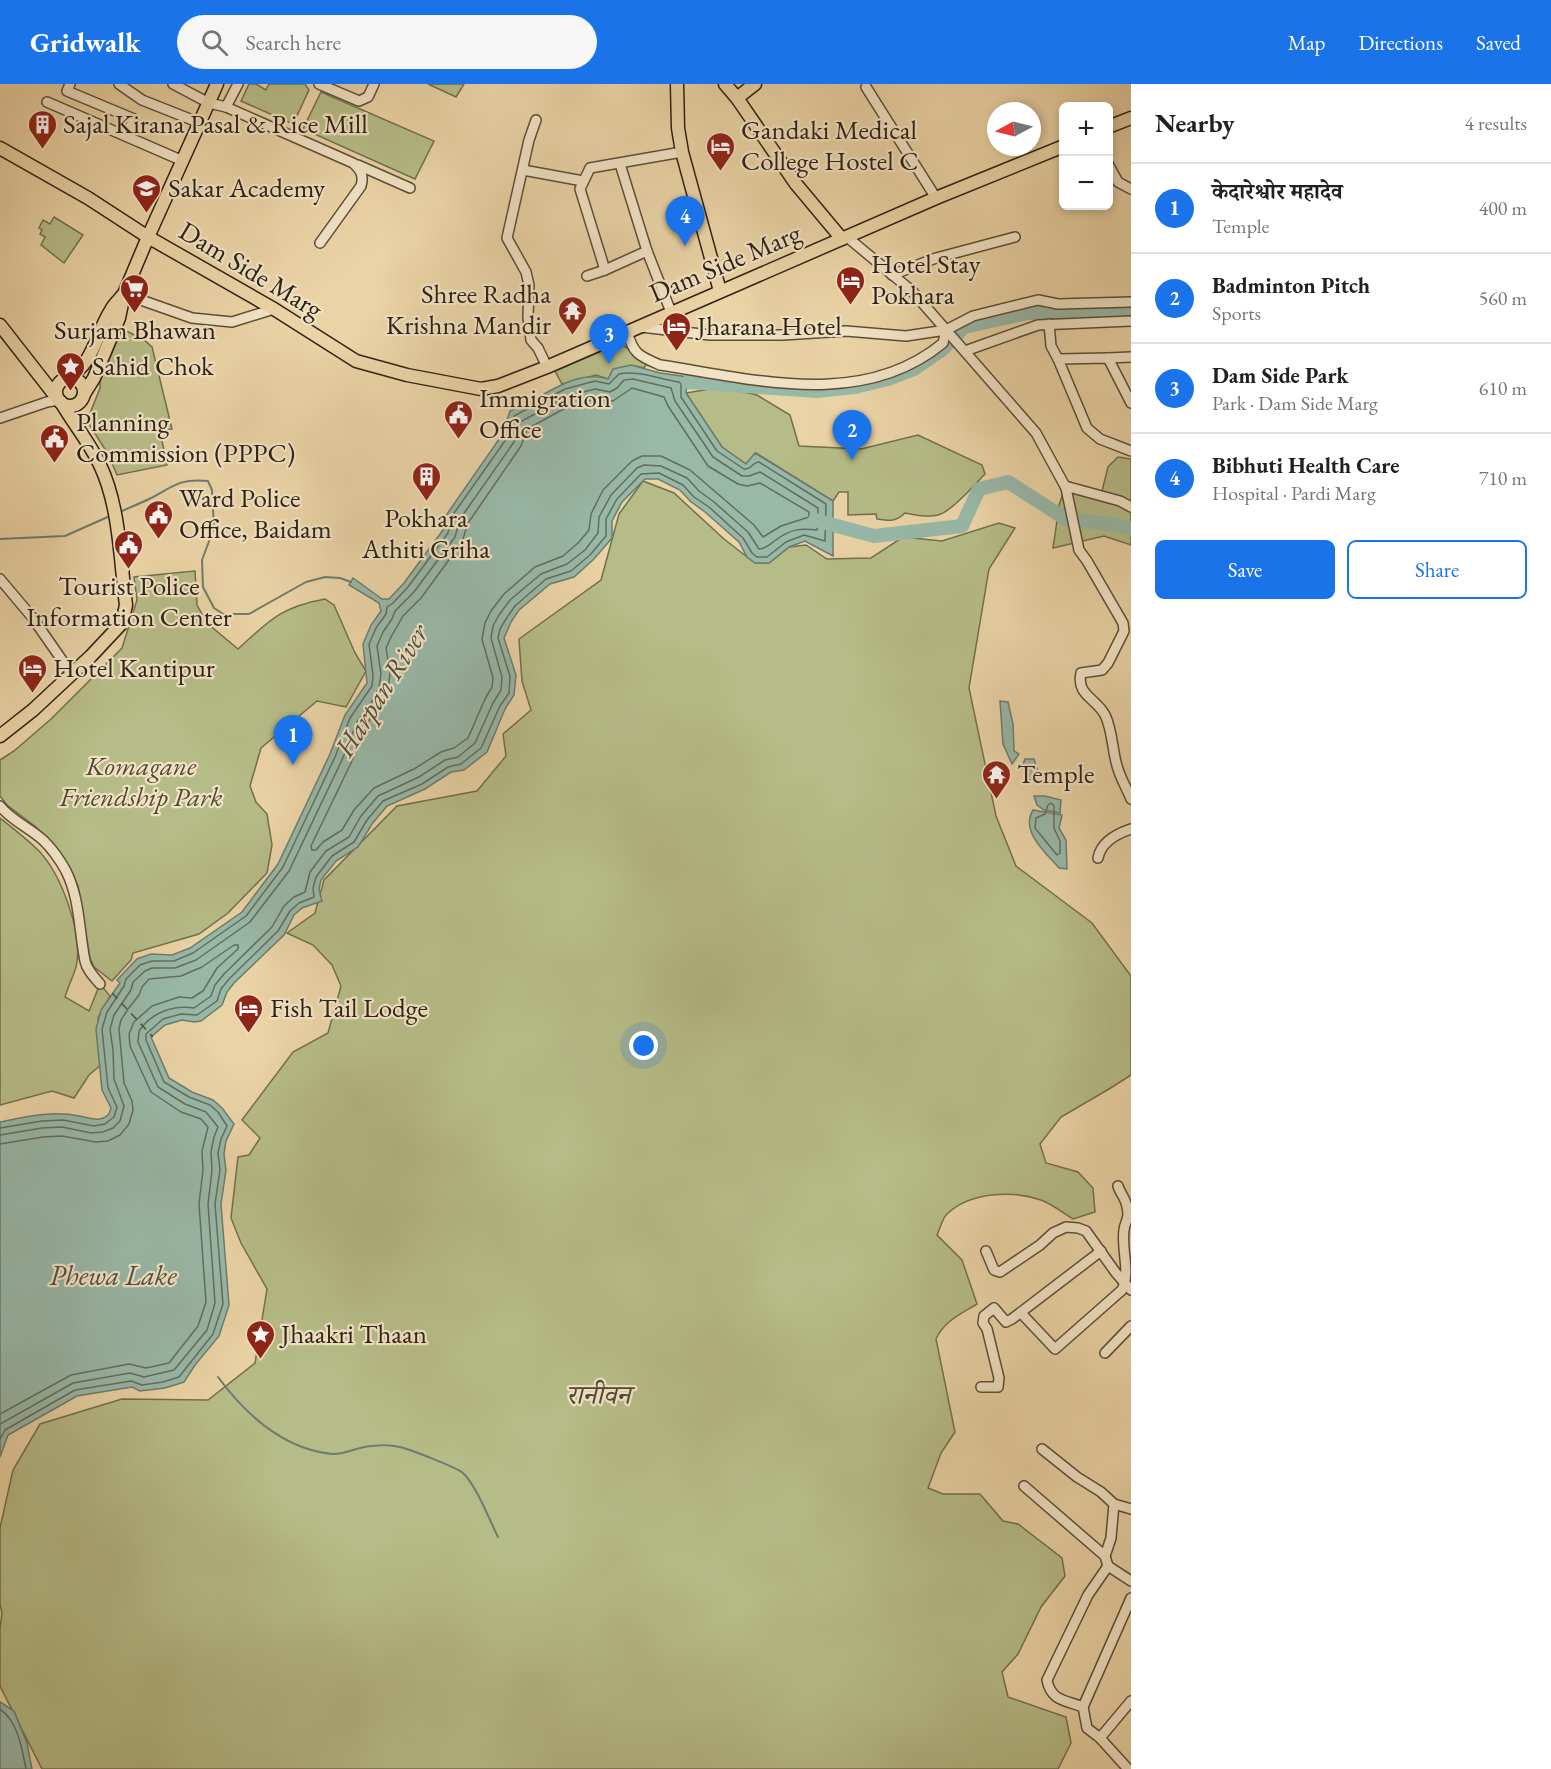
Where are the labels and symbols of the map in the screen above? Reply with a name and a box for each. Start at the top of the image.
north arrow [987,102,1041,156]
place label: Sajal Kirana Pasal & Rice Mill [63,106,368,141]
building icon: Sajal Kirana Pasal & Rice Mill [26,108,58,150]
place label: Gandaki Medical College Hostel C [741,112,918,178]
hotel icon: Gandaki Medical College Hostel C [704,130,736,172]
place label: Sakar Academy [168,170,325,205]
school or university icon: Sakar Academy [131,172,163,214]
pin: 4 [666,196,704,246]
street label: Dam Side Marg [173,213,330,326]
street label: Dam Side Marg [644,215,806,310]
place label: Hotel Stay Pokhara [871,246,981,312]
hotel icon: Hotel Stay Pokhara [834,264,866,306]
supermarket icon: Surjam Bhawan [119,272,151,314]
place label: Shree Radha Krishna Mandir [386,276,551,342]
temple icon: Shree Radha Krishna Mandir [556,294,588,336]
place label: Jharana Hotel [695,308,842,343]
hotel icon: Jharana Hotel [660,310,692,352]
place label: Surjam Bhawan [54,312,216,347]
pin: 3 [590,314,628,364]
place label: Sahid Chok [92,348,214,383]
place icon: Sahid Chok [55,350,87,392]
place label: Immigration Office [479,380,611,446]
public building icon: Immigration Office [442,398,474,440]
place label: Planning Commission (PPPC) [76,404,295,470]
pin: 2 [832,410,872,460]
public building icon: Planning Commission (PPPC) [39,422,71,464]
building icon: Pokhara Athiti Griha [410,460,442,502]
place label: Ward Police Office, Baidam [179,480,332,546]
public building icon: Ward Police Office, Baidam [142,498,174,540]
place label: Pokhara Athiti Griha [361,500,490,566]
public building icon: Tourist Police Information Center [113,528,145,570]
place label: Tourist Police Information Center [26,568,232,634]
water label: Harpan River [326,616,437,764]
place label: Hotel Kantipur [53,650,215,685]
hotel icon: Hotel Kantipur [16,652,48,694]
pin: 1 [274,716,312,765]
park label: Komagane Friendship Park [58,748,223,814]
place label: Temple [1017,756,1094,791]
temple icon: Temple [980,758,1012,800]
place label: Fish Tail Lodge [270,990,428,1025]
hotel icon: Fish Tail Lodge [233,992,265,1034]
your location [629,1031,658,1060]
water label: Phewa Lake [49,1257,177,1293]
place label: Jhaakri Thaan [279,1316,427,1351]
place icon: Jhaakri Thaan [244,1318,276,1360]
park label: रानीवन [566,1377,635,1412]

